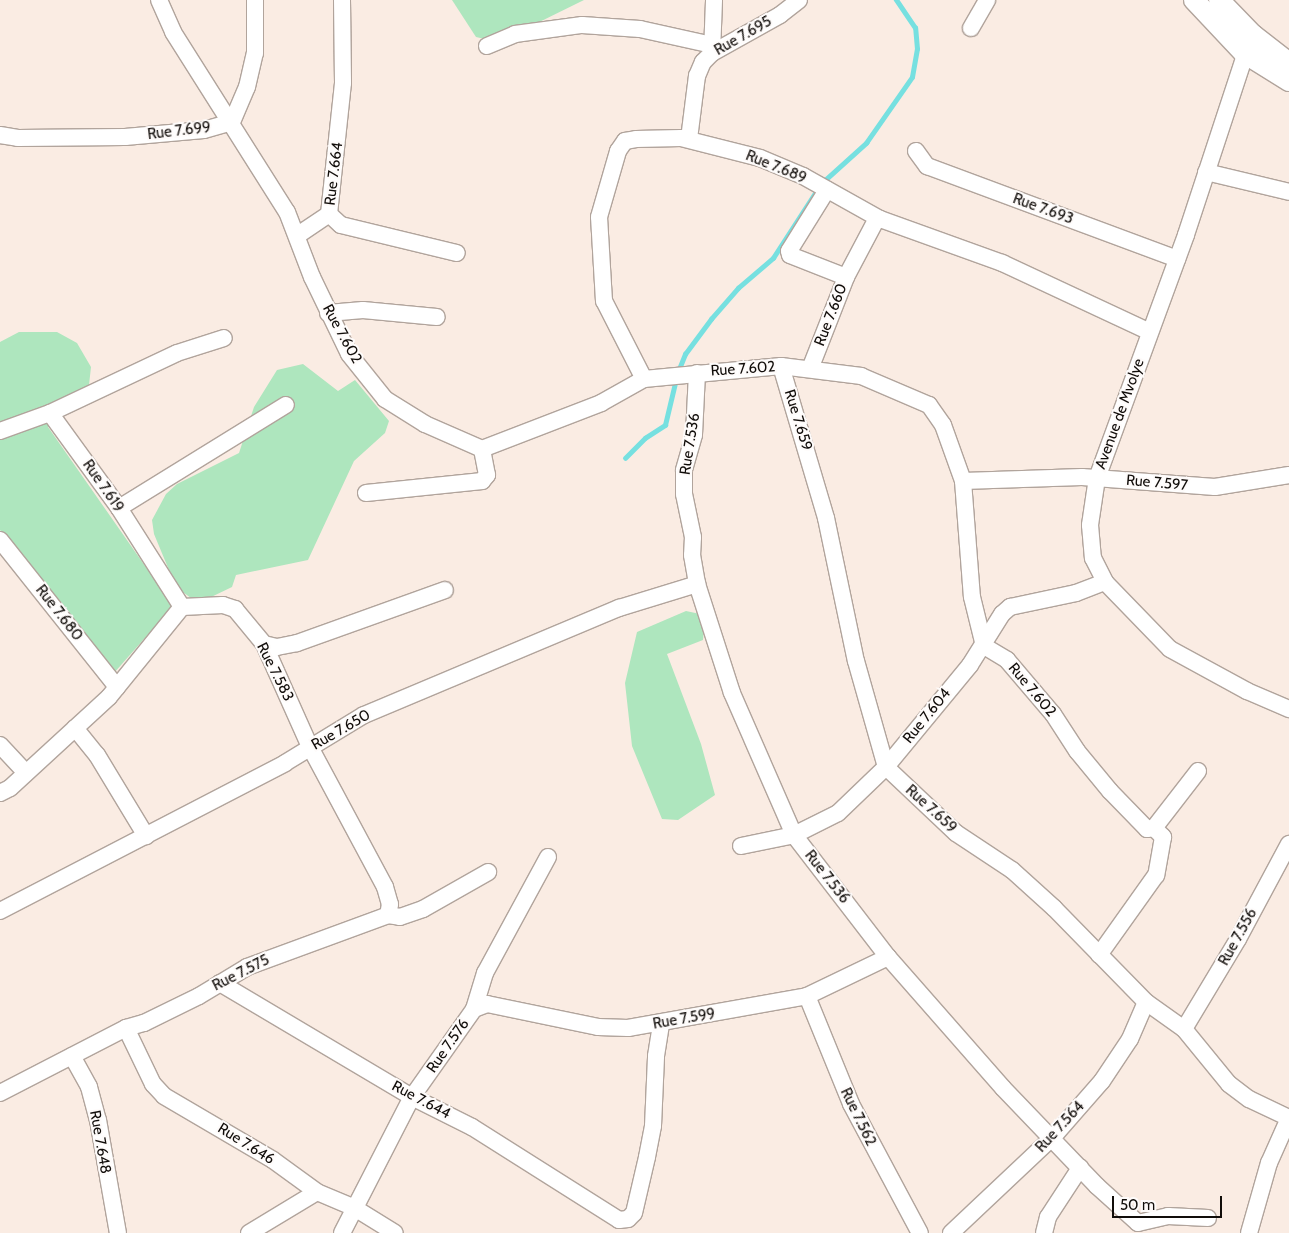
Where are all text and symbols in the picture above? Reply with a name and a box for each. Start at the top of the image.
street label: Rue 7.695 [711,12,775,60]
street label: Rue 7.699 [146,118,212,144]
street label: Rue 7.664 [321,141,347,207]
street label: Rue 7.689 [743,147,809,187]
street label: Rue 7.693 [1010,190,1076,228]
street label: Rue 7.660 [811,281,851,349]
street label: Rue 7.602 [318,301,366,367]
street label: Avenue de Mvolye [1092,356,1148,472]
street label: Rue 7.602 [710,358,776,380]
street label: Rue 7.659 [780,387,816,453]
street label: Rue 7.536 [676,412,704,476]
street label: Rue 7.619 [79,456,127,516]
street label: Rue 7.597 [1125,471,1189,495]
street label: Rue 7.680 [32,581,86,645]
street label: Rue 7.583 [253,640,297,704]
street label: Rue 7.602 [1004,659,1060,721]
street label: Rue 7.604 [899,685,955,747]
street label: Rue 7.650 [308,706,374,754]
street label: Rue 7.659 [902,781,960,837]
street label: Rue 7.536 [801,847,853,907]
street label: Rue 7.556 [1215,905,1261,969]
street label: Rue 7.575 [209,951,273,995]
street label: Rue 7.599 [651,1005,717,1033]
street label: Rue 7.576 [423,1016,473,1076]
street label: Rue 7.644 [389,1077,453,1123]
street label: Rue 7.562 [836,1085,880,1149]
street label: Rue 7.564 [1032,1098,1088,1156]
street label: Rue 7.648 [86,1109,114,1175]
street label: Rue 7.646 [214,1120,278,1168]
scale bar [1114,1186,1224,1218]
text: 50 m [1120,1196,1155,1214]

